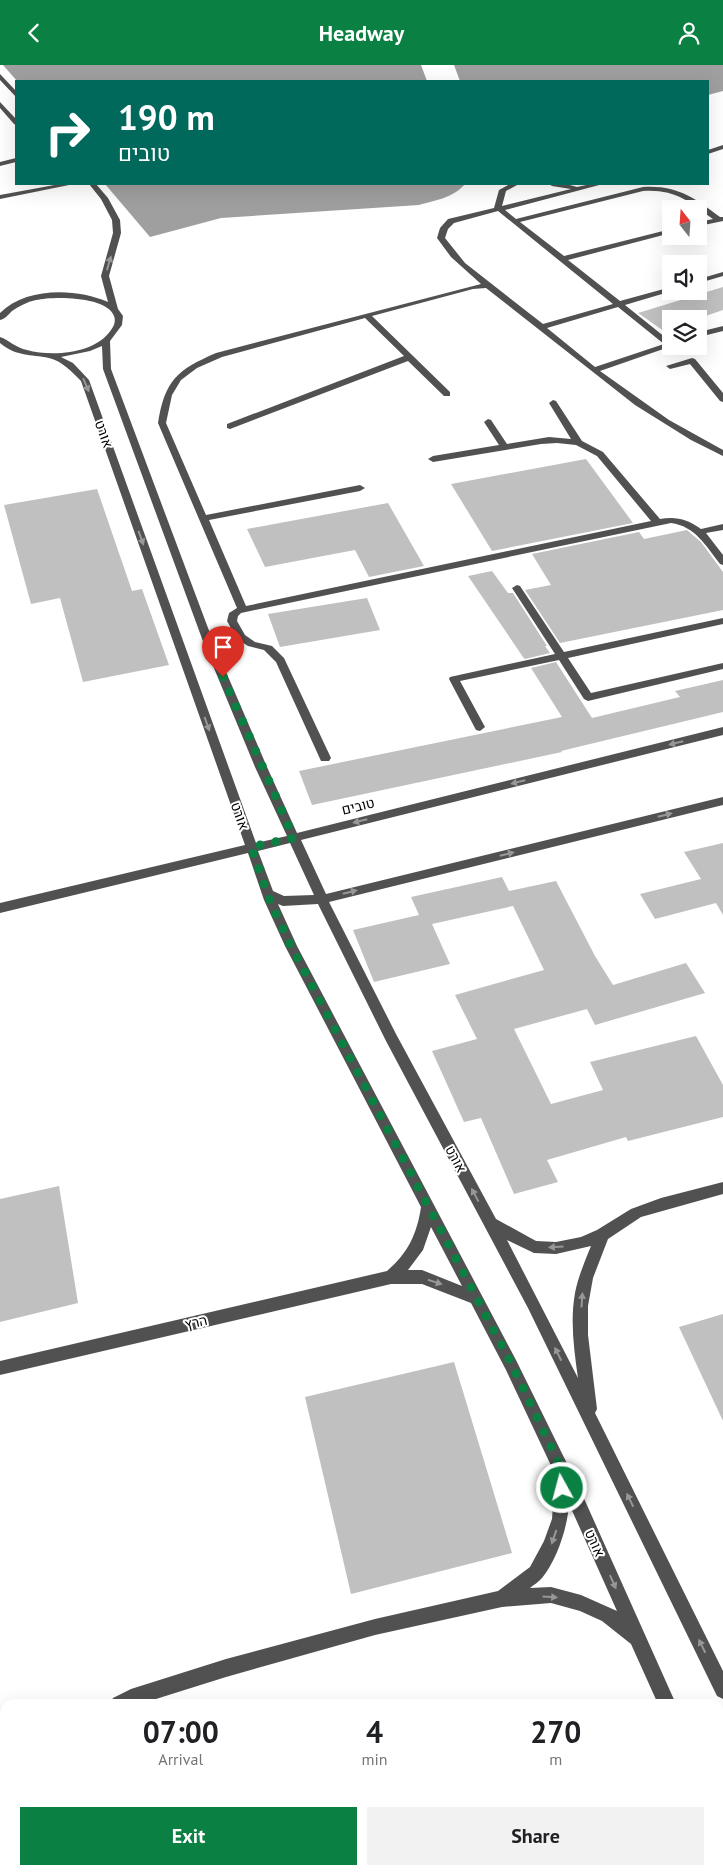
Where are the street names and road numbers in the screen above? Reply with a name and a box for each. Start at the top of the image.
street label: אורט [91,417,117,451]
street label: טובים [340,793,376,819]
street label: אורט [227,799,253,833]
street label: אורט [441,1142,471,1176]
street label: הרץ [183,1311,209,1333]
street label: אורט [581,1526,609,1560]

